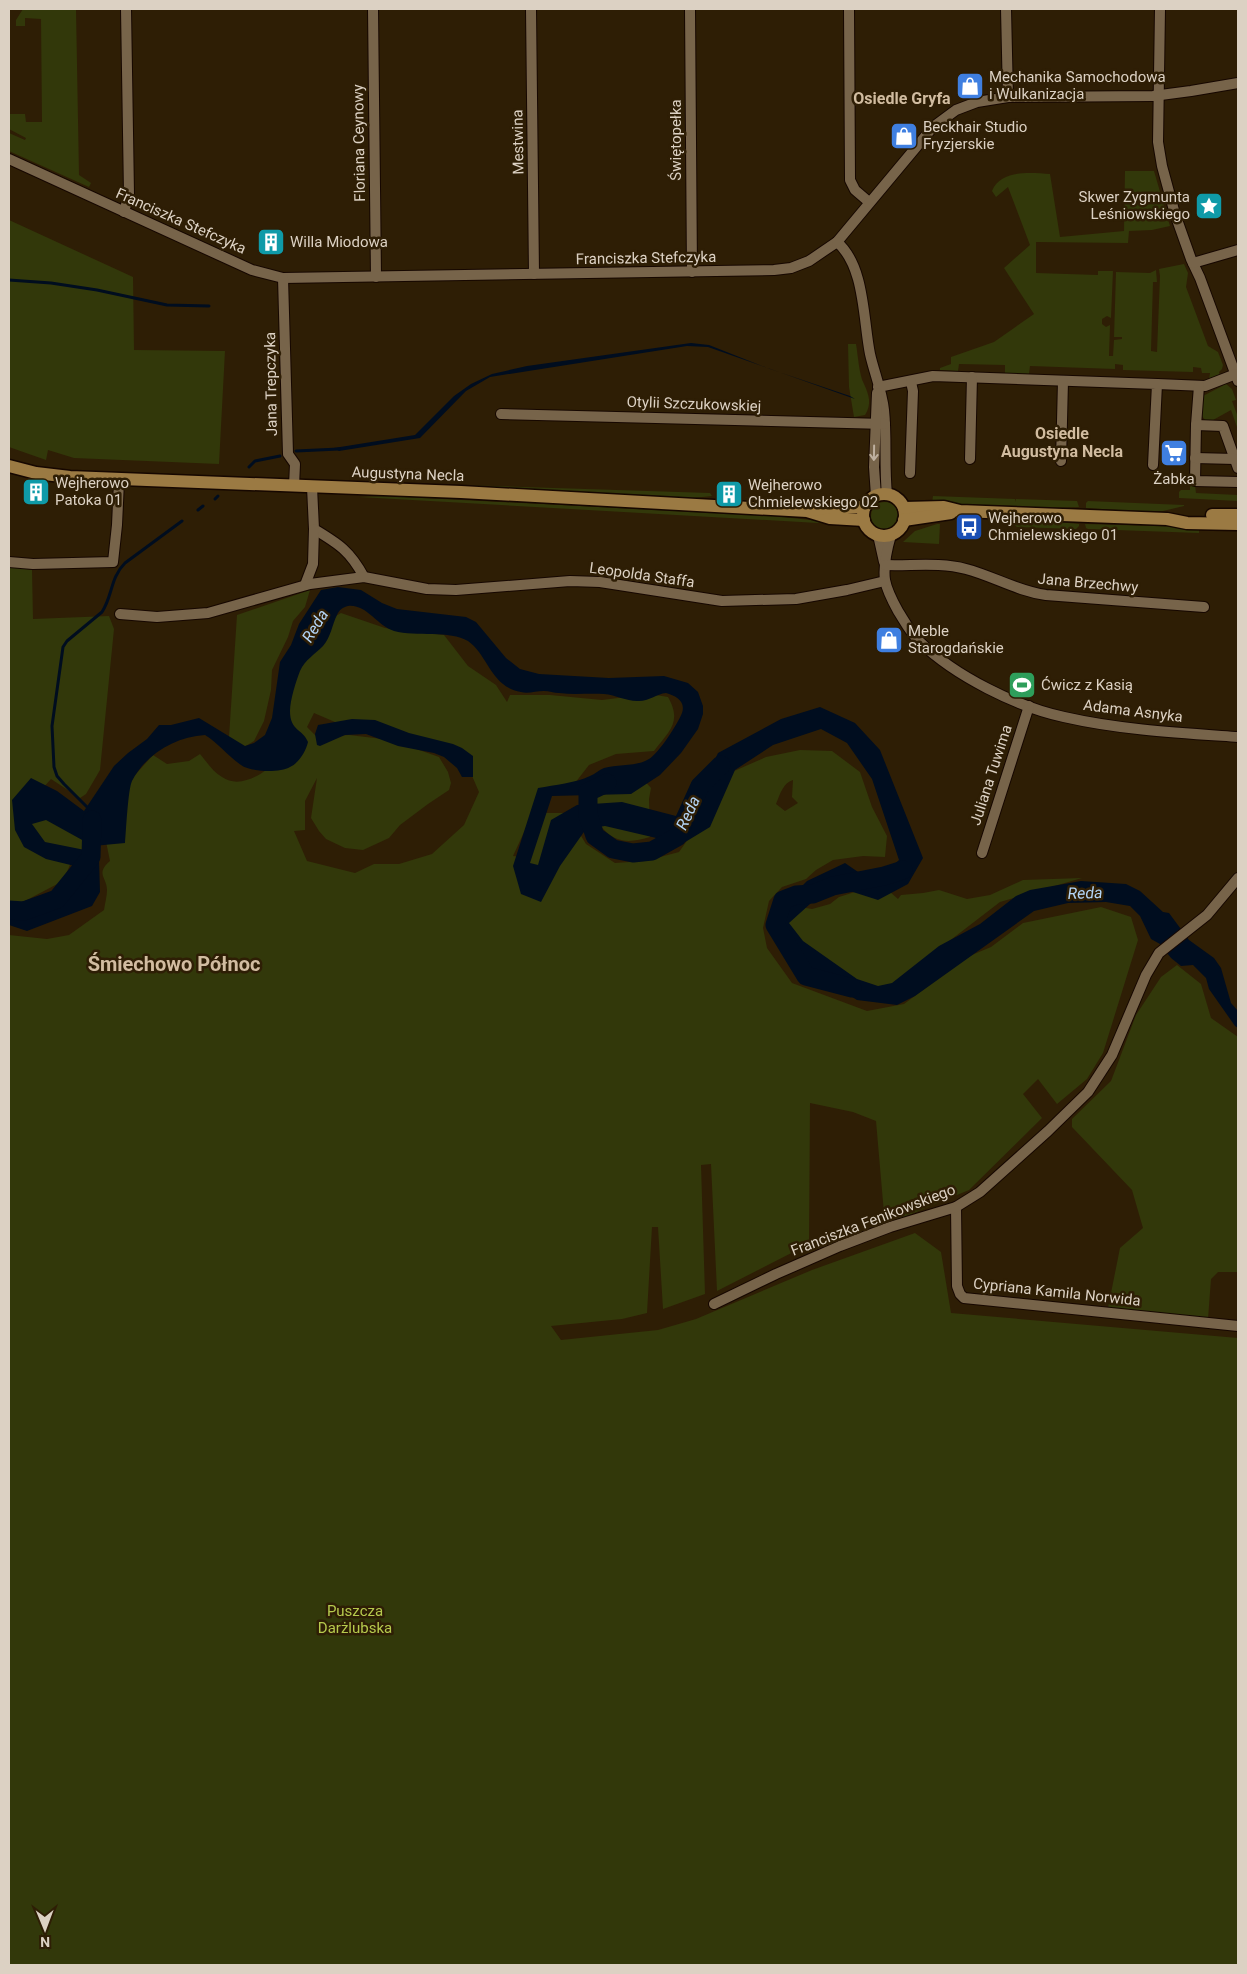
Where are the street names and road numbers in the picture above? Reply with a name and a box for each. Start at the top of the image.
street label: Floriana Ceynowy [349,84,369,202]
street label: Świętopełka [667,99,685,181]
street label: Mestwina [508,109,528,175]
street label: Franciszka Stefczyka [113,184,249,258]
street label: Franciszka Stefczyka [576,248,716,268]
street label: Jana Trepczyka [261,332,281,436]
street label: Otylii Szczukowskiej [626,393,762,415]
street label: Augustyna Necla [351,463,465,485]
street label: Leopolda Staffa [588,559,696,591]
street label: Jana Brzechwy [1037,570,1139,596]
street label: Adama Asnyka [1082,696,1184,726]
street label: Juliana Tuwima [966,722,1016,828]
street label: Franciszka Fenikowskiego [788,1180,958,1260]
street label: Cypriana Kamila Norwida [972,1274,1142,1310]

